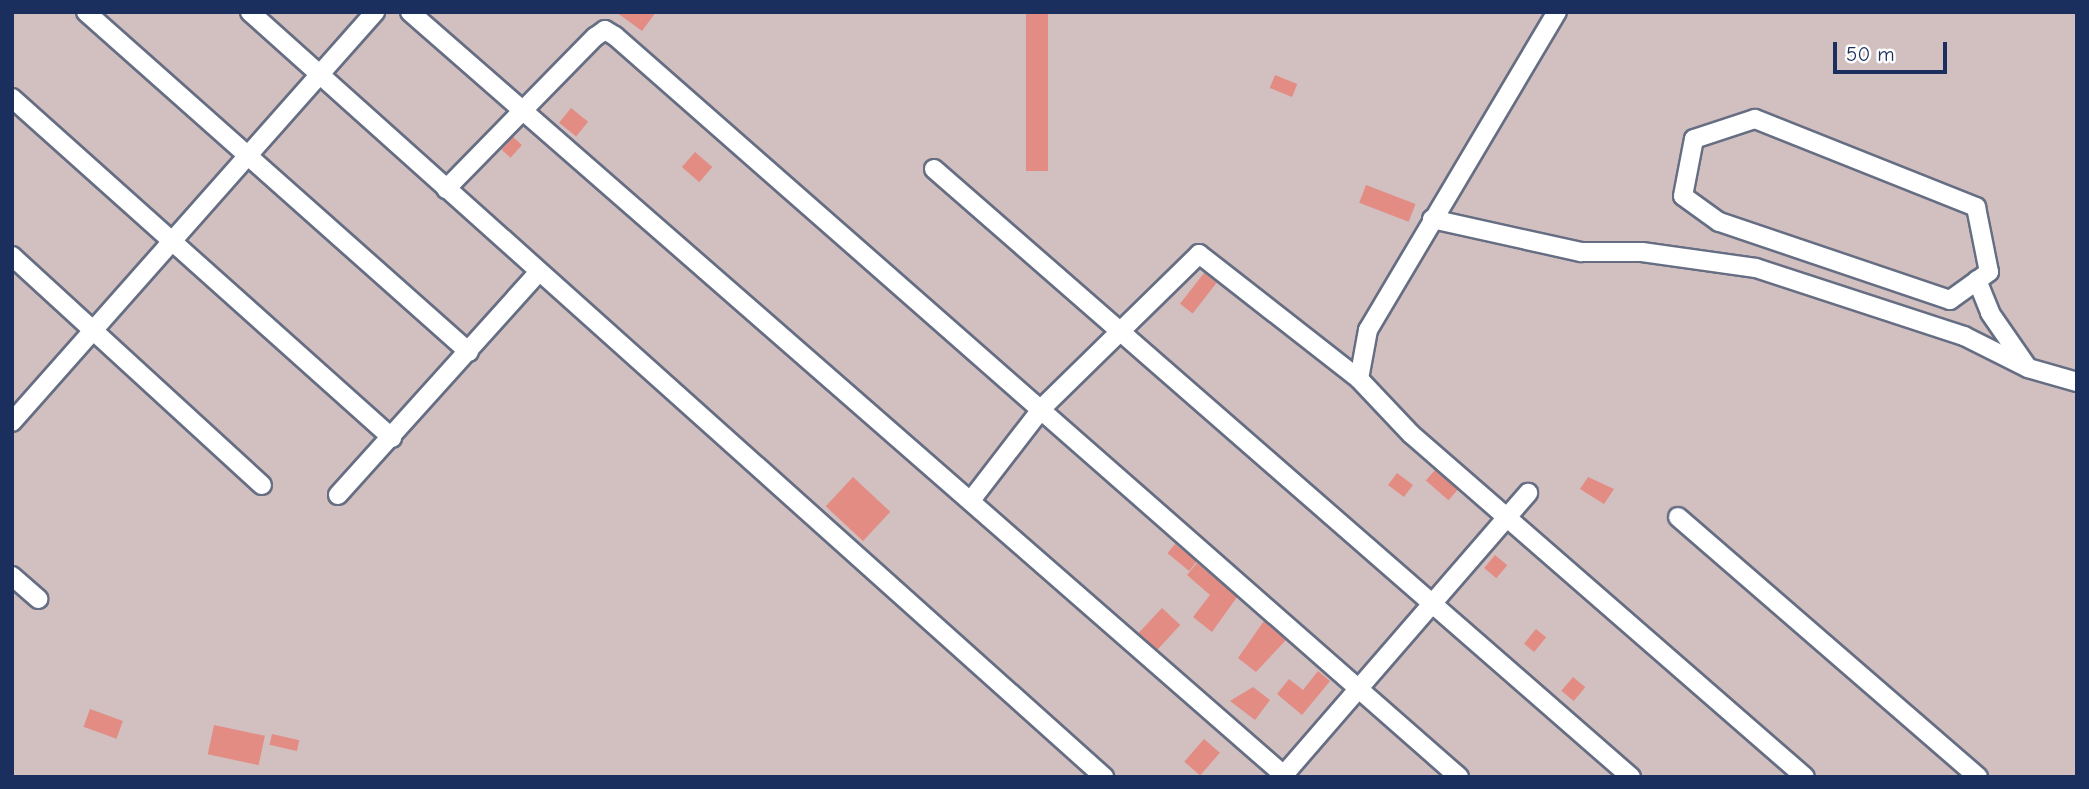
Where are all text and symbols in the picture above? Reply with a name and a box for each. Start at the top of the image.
scale bar [1837,28,1951,72]
text: 50 m [1846,42,1895,66]

